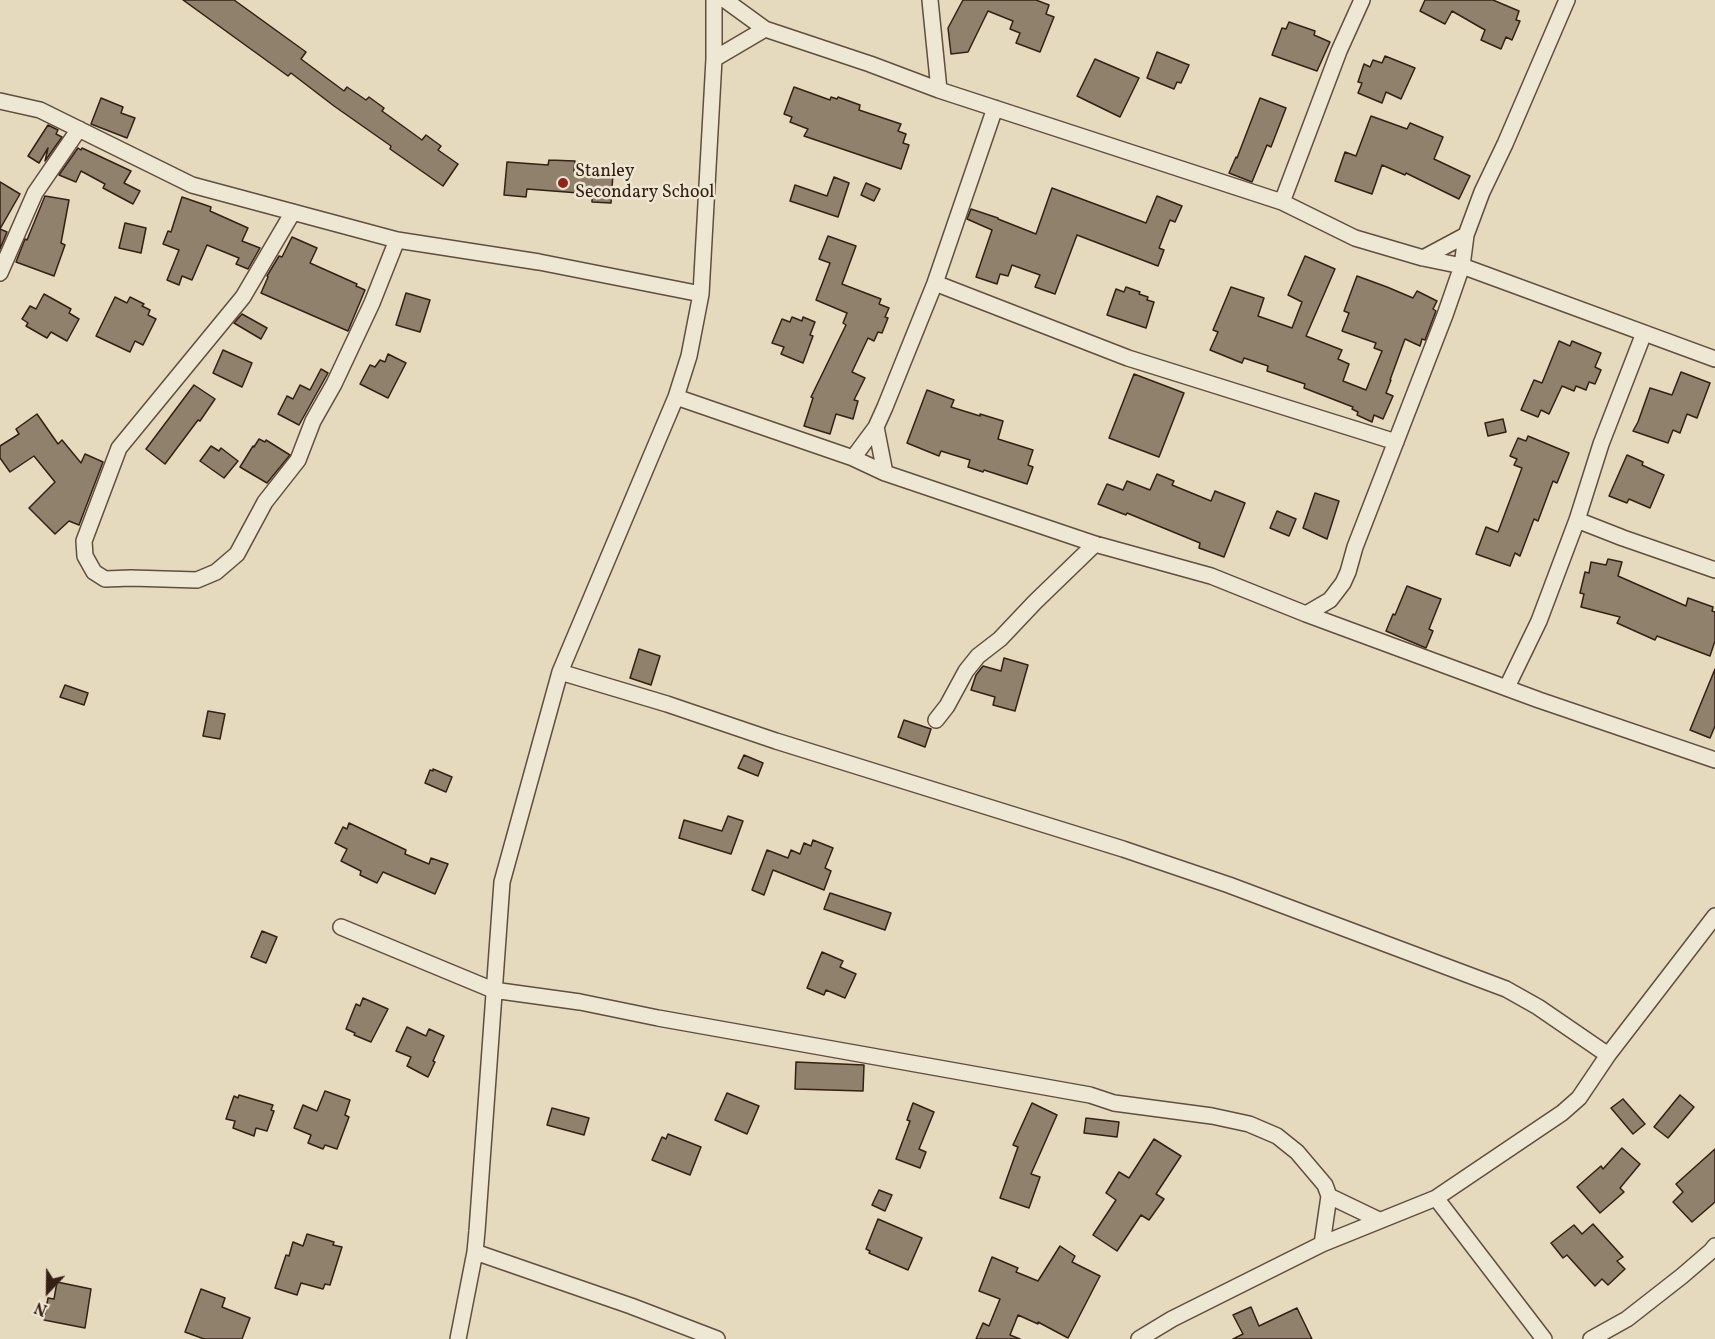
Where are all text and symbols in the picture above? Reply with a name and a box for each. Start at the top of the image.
place label: Stanley Secondary School [575,162,714,204]
marker: Stanley Secondary School [556,176,570,190]
north arrow [18,1261,78,1321]
text: N [32,1295,51,1320]

